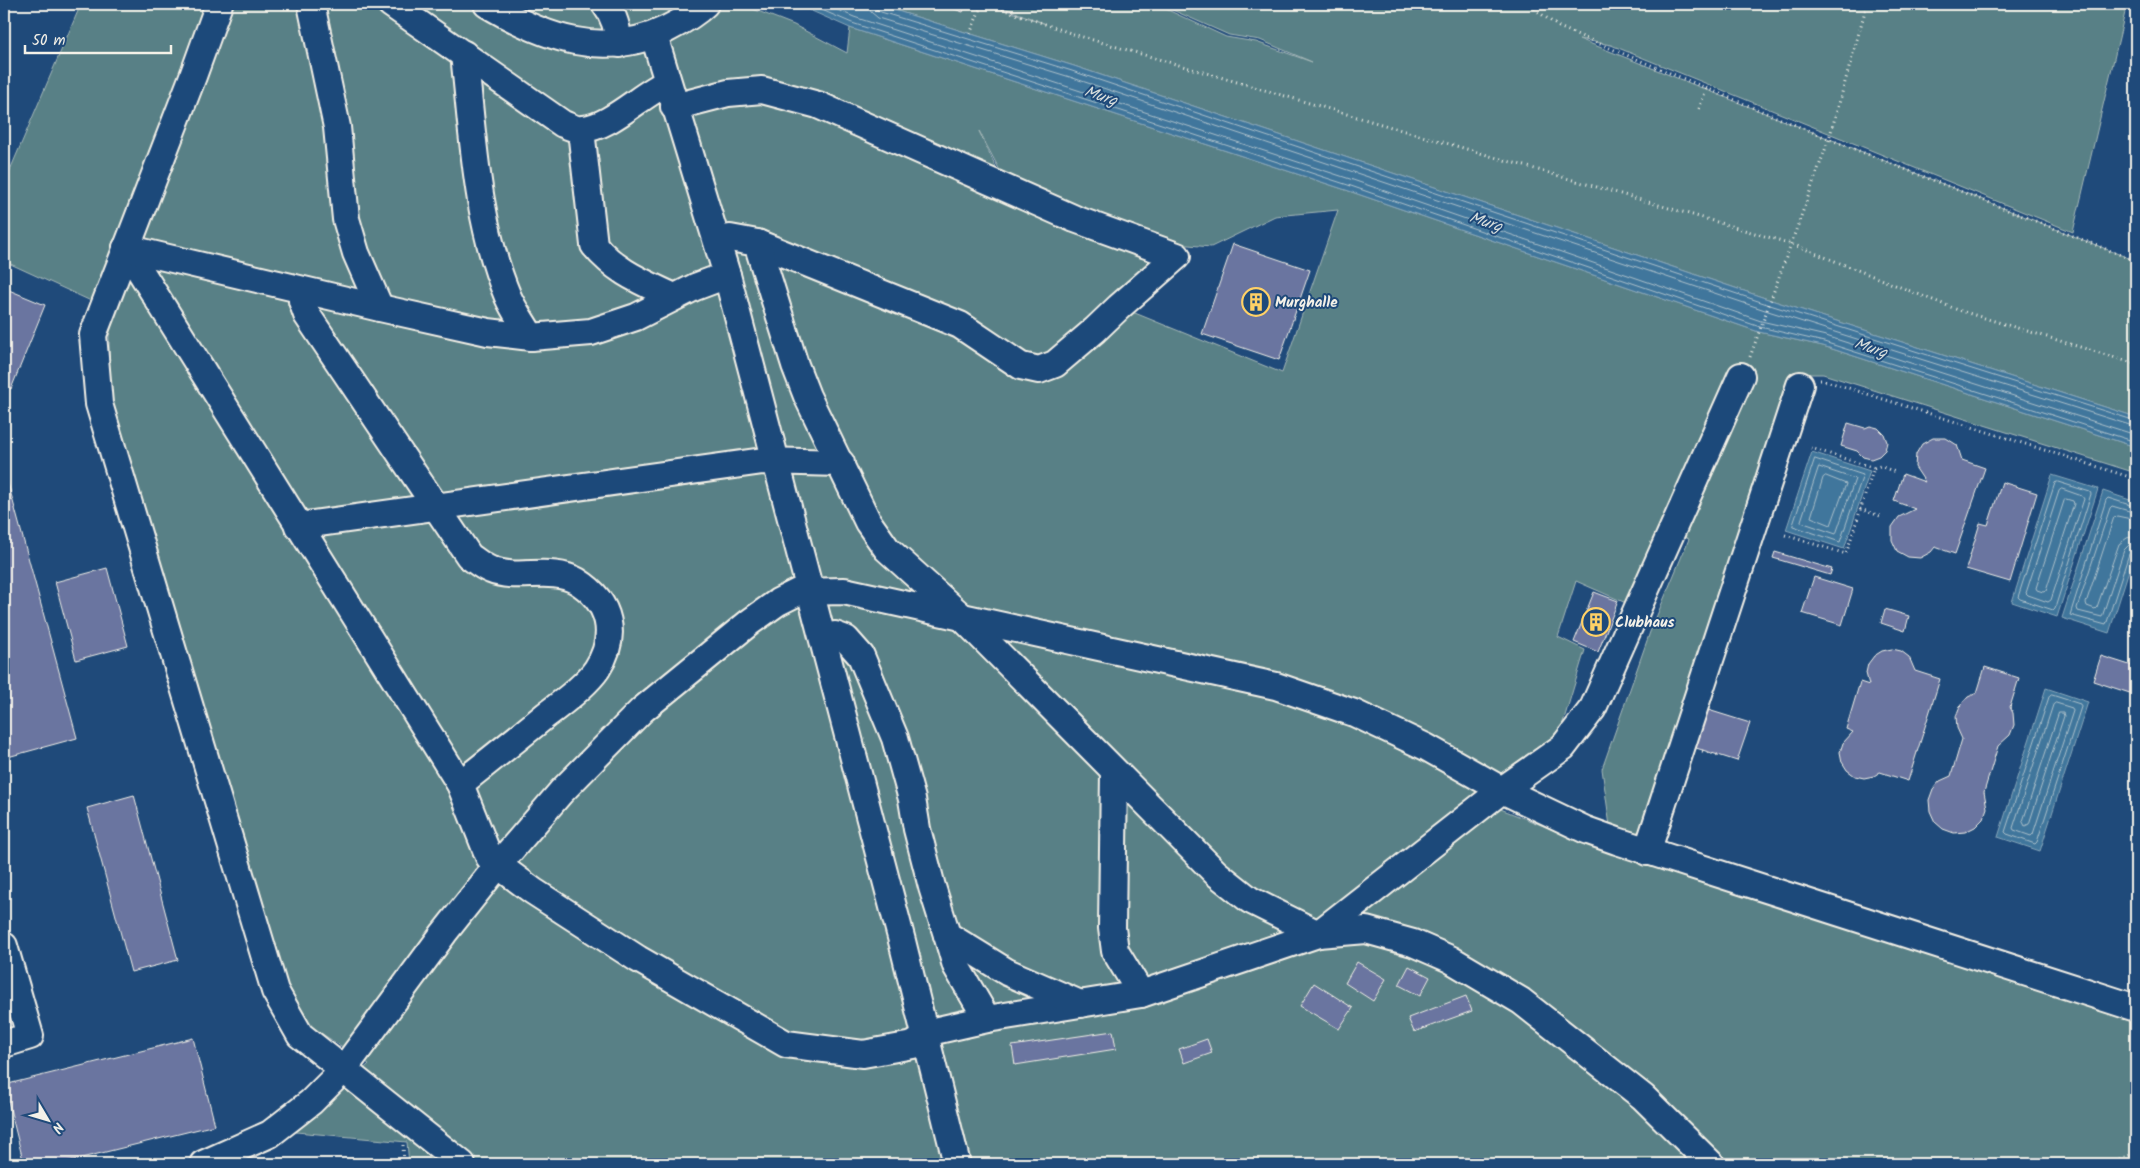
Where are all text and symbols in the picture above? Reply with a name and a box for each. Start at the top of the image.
scale bar [25,22,171,54]
text: 50 m [32,29,66,53]
water label: Murg [1081,79,1122,114]
water label: Murg [1466,205,1507,240]
building icon: Murghalle [1241,287,1271,317]
place label: Murghalle [1275,291,1338,315]
water label: Murg [1851,331,1892,366]
building icon: Clubhaus [1581,607,1611,637]
place label: Clubhaus [1615,611,1674,635]
north arrow [22,1096,72,1146]
text: N [46,1117,69,1138]

